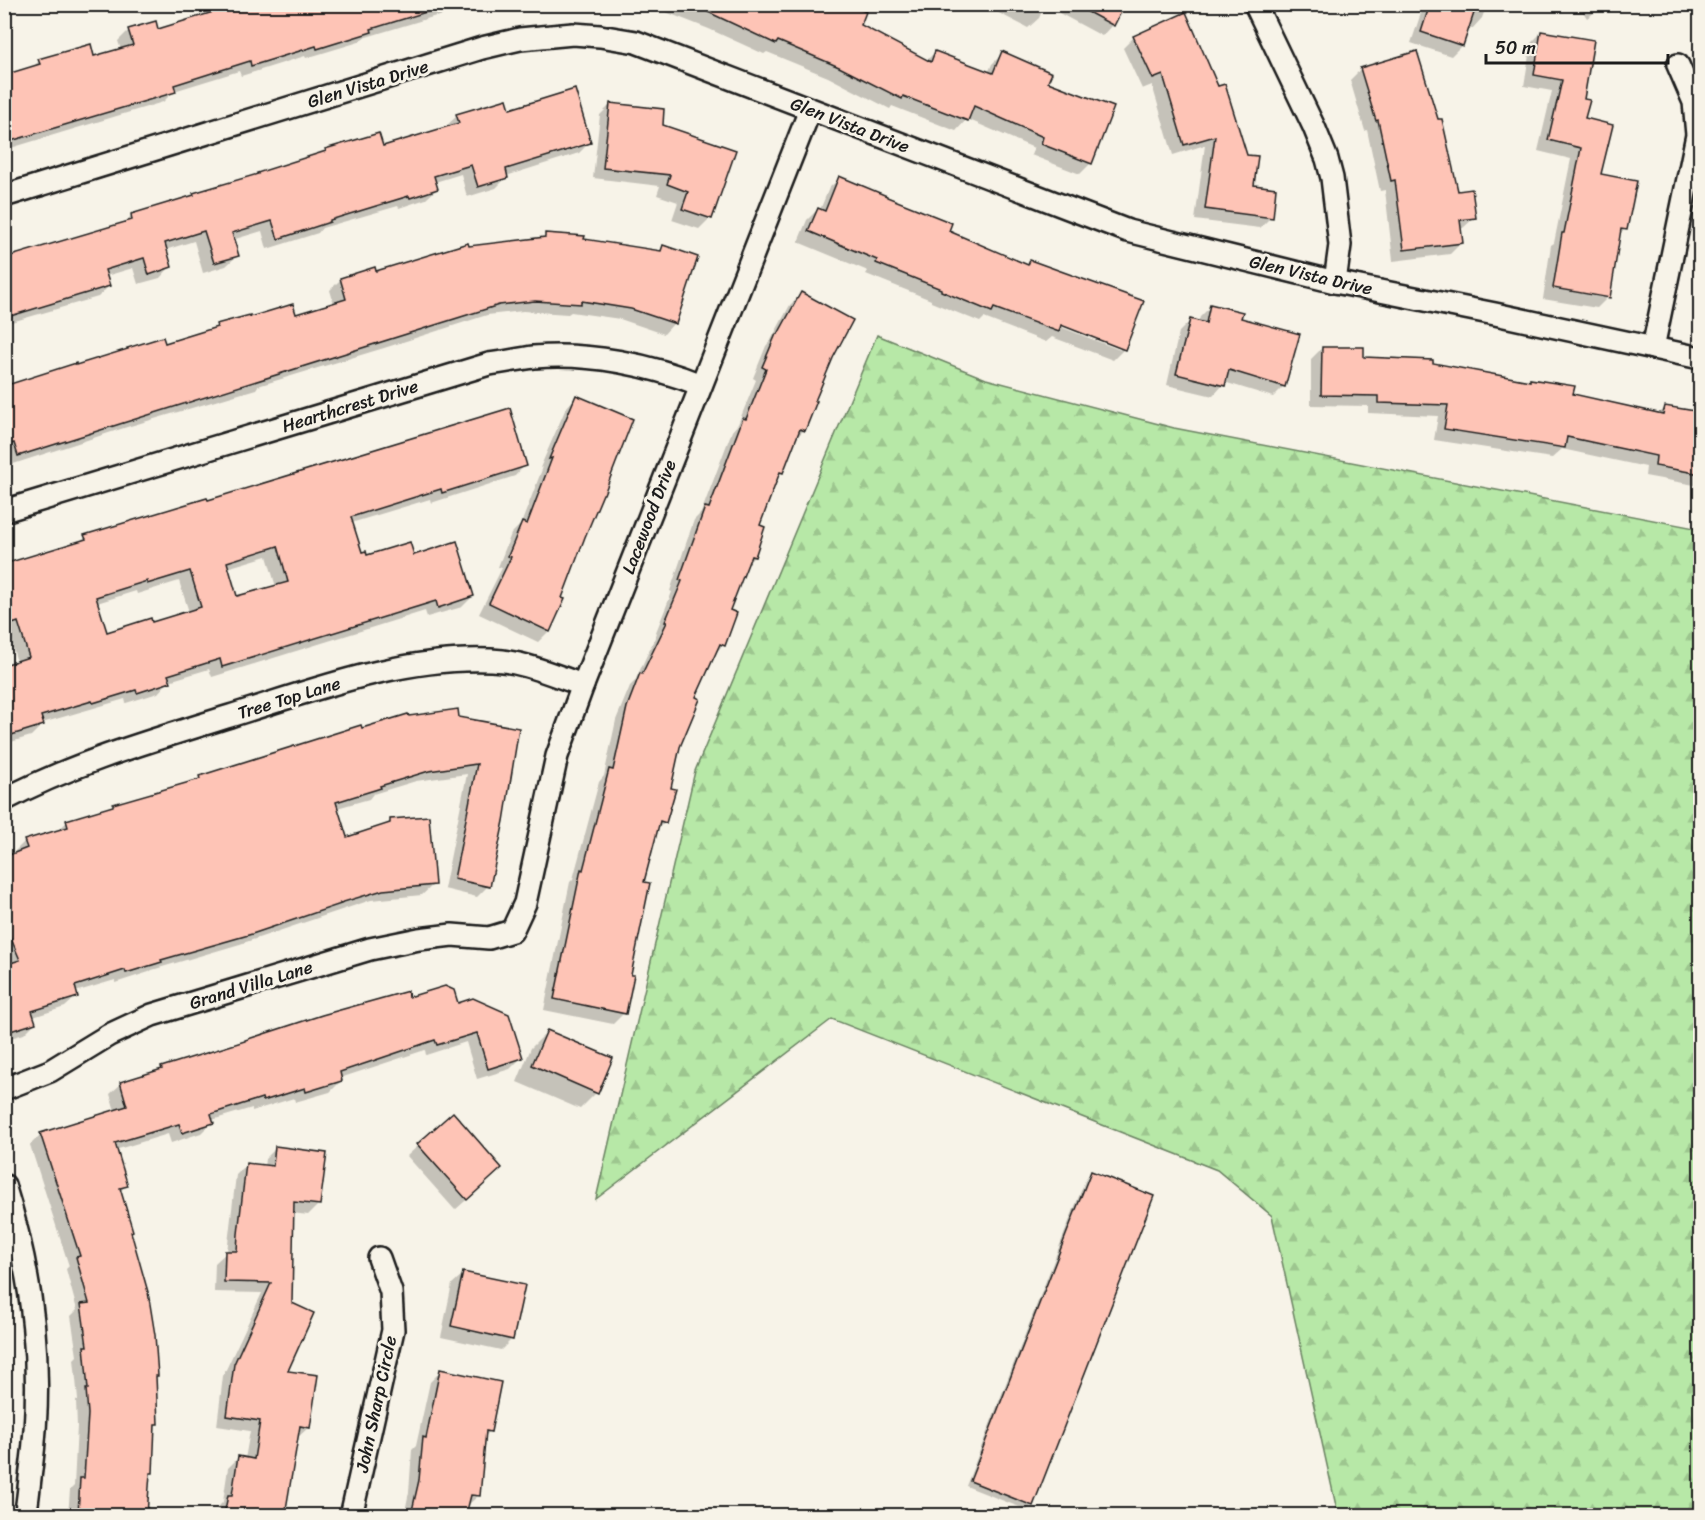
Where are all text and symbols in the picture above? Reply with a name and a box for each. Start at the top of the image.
scale bar [1486,27,1668,65]
text: 50 m [1495,32,1536,64]
street label: Glen Vista Drive [303,50,433,118]
street label: Glen Vista Drive [786,88,914,162]
street label: Glen Vista Drive [1246,245,1376,305]
street label: Hearthcrest Drive [278,370,422,442]
street label: Lacewood Drive [612,455,686,579]
street label: Tree Top Lane [233,667,345,729]
street label: Grand Villa Lane [185,951,317,1019]
street label: John Sharp Circle [346,1333,406,1476]

